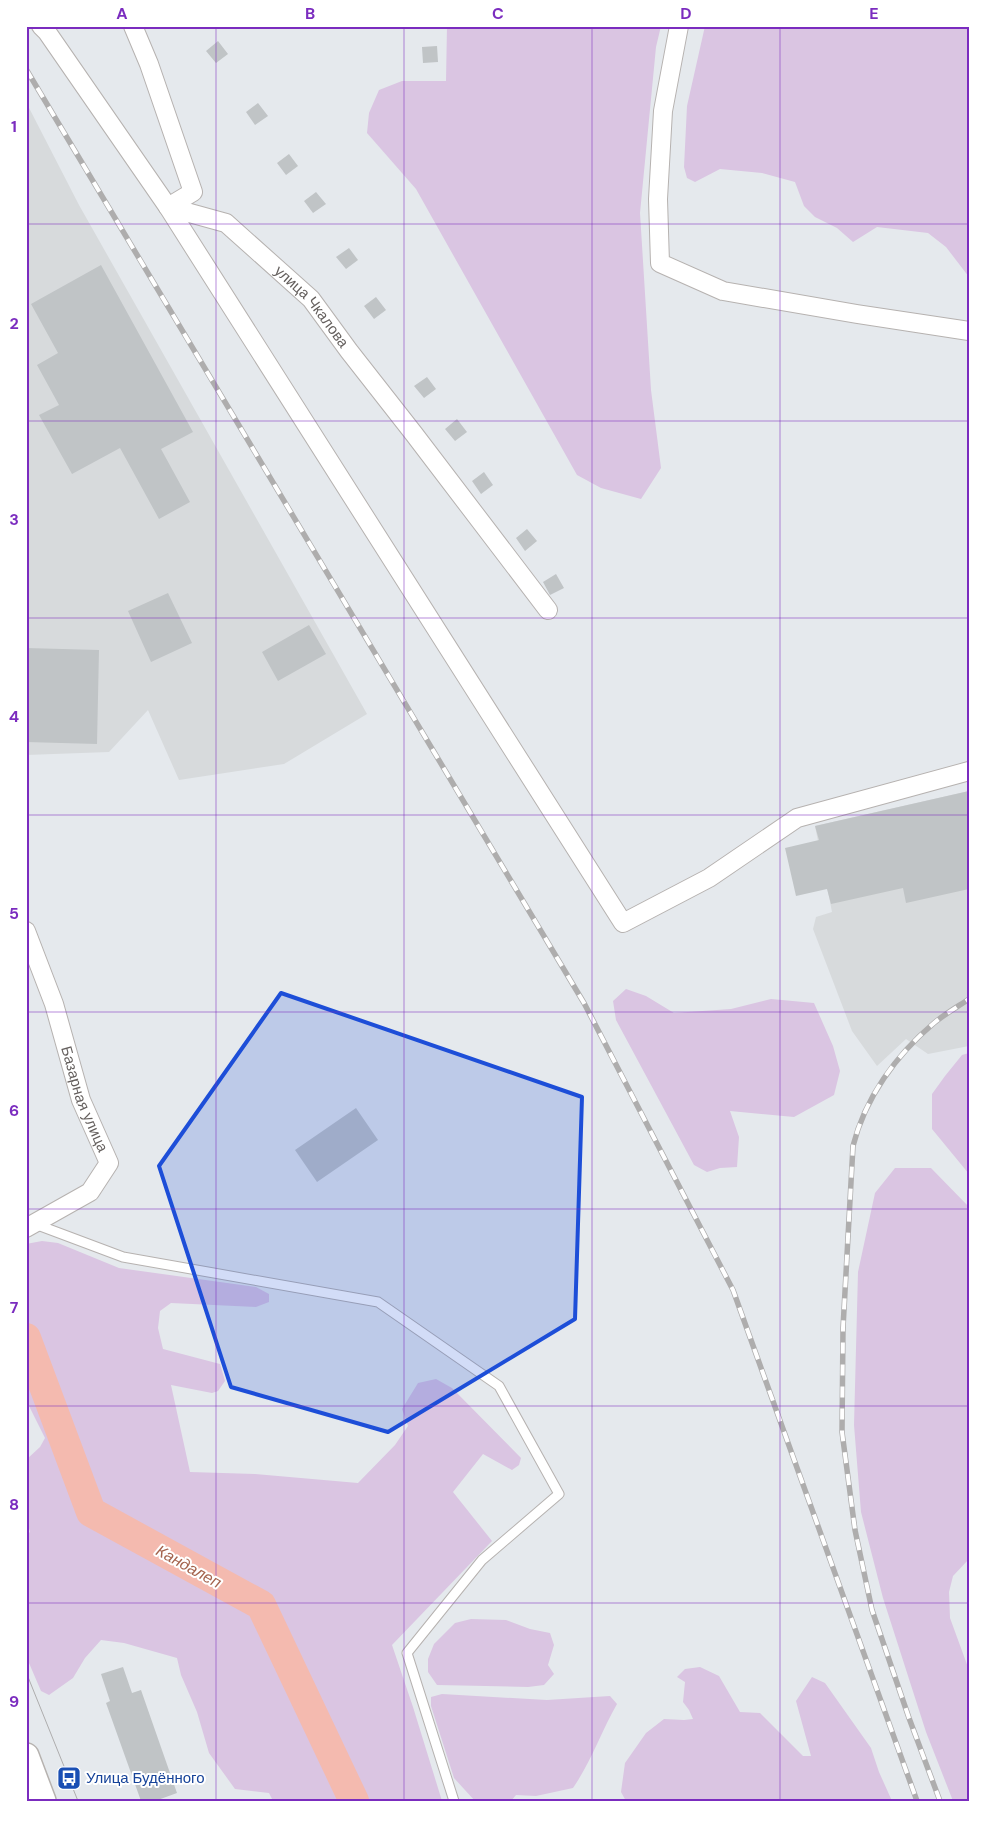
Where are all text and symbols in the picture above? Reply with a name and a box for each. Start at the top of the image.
text: A [116,3,128,24]
text: B [305,3,315,24]
text: C [492,3,504,24]
text: D [680,3,692,24]
text: E [869,3,879,24]
text: 1 [11,116,17,137]
street label: улица Чкалова [270,261,354,352]
text: 2 [9,313,19,334]
text: 3 [9,509,19,530]
text: 4 [9,706,19,727]
text: 5 [9,903,19,924]
street label: Базарная улица [56,1044,113,1156]
text: 6 [9,1100,19,1121]
text: 7 [10,1297,19,1318]
text: 8 [9,1494,19,1515]
water label: Кандалеп [152,1540,225,1593]
text: 9 [9,1691,19,1712]
bus stop icon: Улица Будённого [56,1765,82,1791]
place label: Улица Будённого [86,1768,205,1788]

